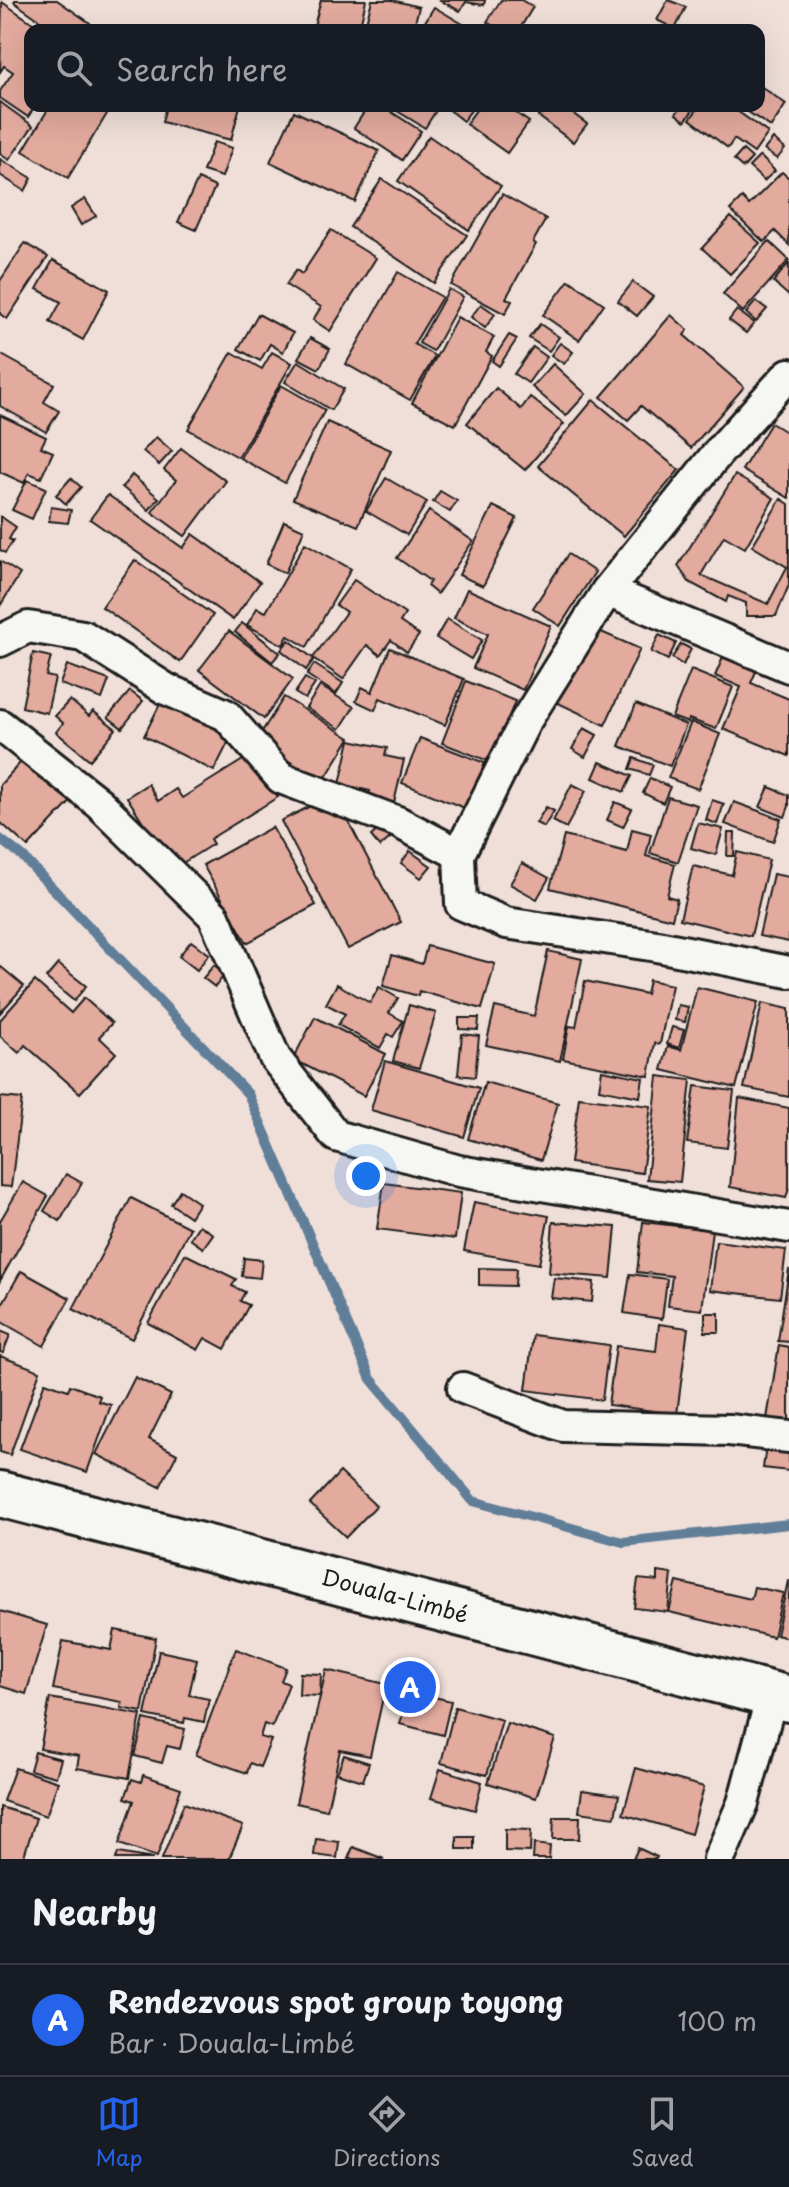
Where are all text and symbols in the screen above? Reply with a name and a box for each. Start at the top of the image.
search box [24,24,765,112]
icon: search [52,46,96,90]
text: Search here [116,46,288,91]
your location [346,1156,386,1196]
street label: Douala-Limbé [318,1559,472,1630]
pin: A [384,1657,436,1717]
text: Nearby [32,1885,157,1937]
text: Rendezvous spot group toyong [108,1978,564,2023]
text: A [48,2001,68,2040]
text: 100 m [677,2001,757,2040]
text: Bar · Douala-Limbé [108,2023,355,2062]
tab: Map [95,2092,142,2173]
tab: Directions [333,2092,440,2173]
tab: Saved [631,2092,694,2173]

